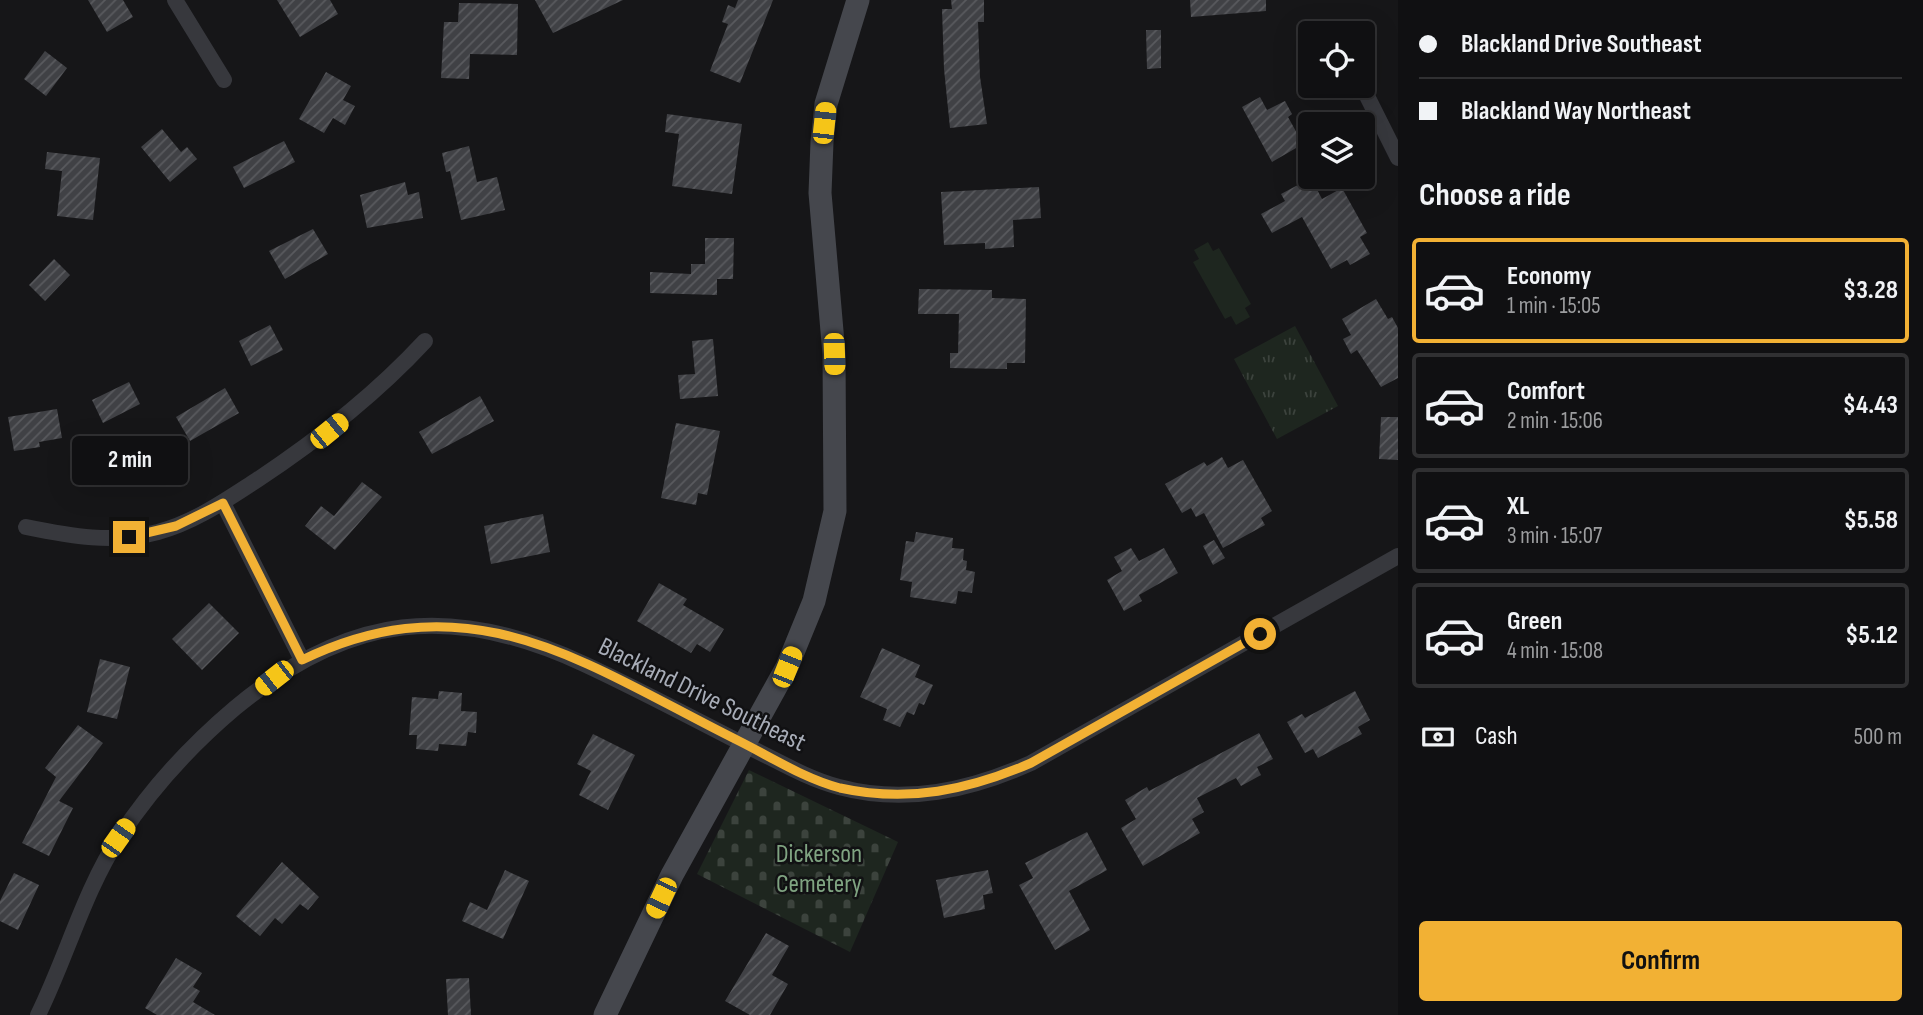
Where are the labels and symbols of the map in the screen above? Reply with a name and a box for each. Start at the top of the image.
car [812,101,837,145]
car [823,333,846,375]
car [307,410,352,452]
callout: 2 min [71,435,187,484]
route end [113,521,145,553]
route start [1244,618,1276,650]
street label: Blackland Drive Southeast [593,631,811,759]
car [770,644,805,690]
car [251,657,298,699]
car [98,815,139,861]
park label: Dickerson Cemetery [776,839,862,900]
car [643,875,680,921]

